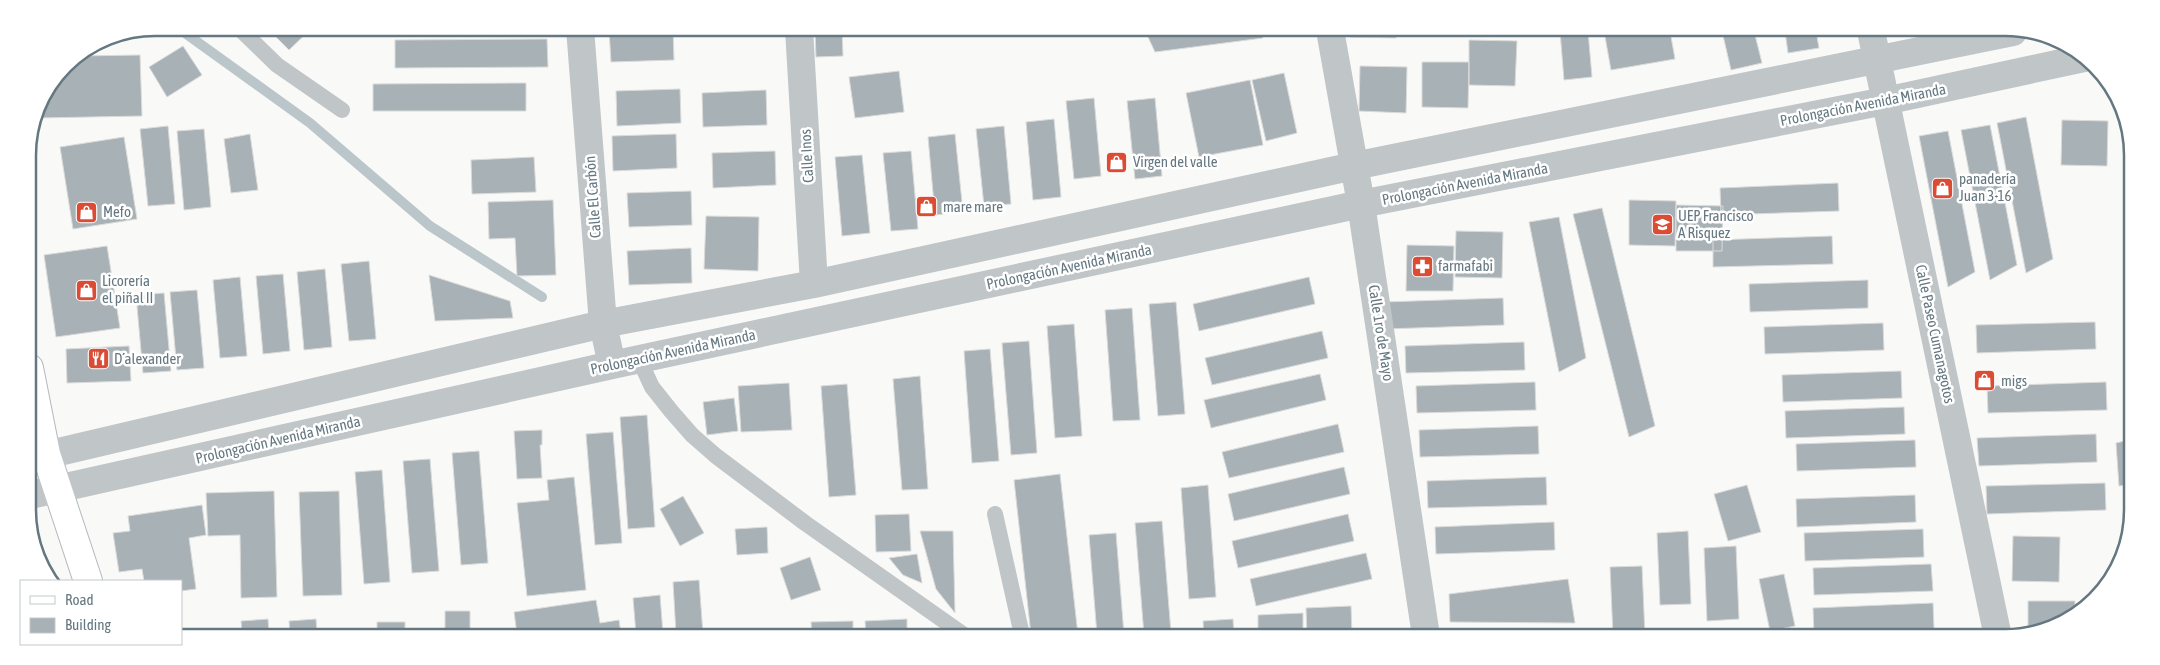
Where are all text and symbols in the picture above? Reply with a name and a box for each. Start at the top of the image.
street label: Prolongación Avenida Miranda [1779,80,1947,129]
street label: Calle Inos [797,129,816,183]
shop icon: Virgen del valle [1105,150,1129,174]
place label: Virgen del valle [1133,153,1218,170]
street label: Calle El Carbón [581,155,604,239]
street label: Prolongación Avenida Miranda [1381,159,1549,208]
place label: panadería Juan 3-16 [1959,170,2016,204]
shop icon: panadería Juan 3-16 [1931,176,1955,200]
shop icon: mare mare [915,195,939,219]
place label: mare mare [943,198,1003,215]
shop icon: Mefo [75,200,99,224]
place label: Mefo [103,203,131,220]
place label: UEP Francisco A Risquez [1678,207,1754,241]
school or university icon: UEP Francisco A Risquez [1650,213,1674,237]
street label: Prolongación Avenida Miranda [985,241,1153,292]
pharmacy icon: farmafabi [1410,254,1434,278]
place label: farmafabi [1438,257,1493,274]
street label: Calle Paseo Cumanagotos [1912,263,1958,405]
place label: Licorería el piñal II [102,272,153,306]
shop icon: Licorería el piñal II [74,278,98,302]
street label: Calle 1ro de Mayo [1366,284,1397,382]
street label: Prolongación Avenida Miranda [589,326,757,377]
restaurant icon: D´alexander [86,347,110,371]
place label: D´alexander [114,350,181,367]
shop icon: migs [1973,369,1997,393]
place label: migs [2001,372,2027,389]
street label: Prolongación Avenida Miranda [194,412,362,467]
legend [20,580,182,645]
text: Road [65,591,94,608]
text: Building [65,616,111,633]

